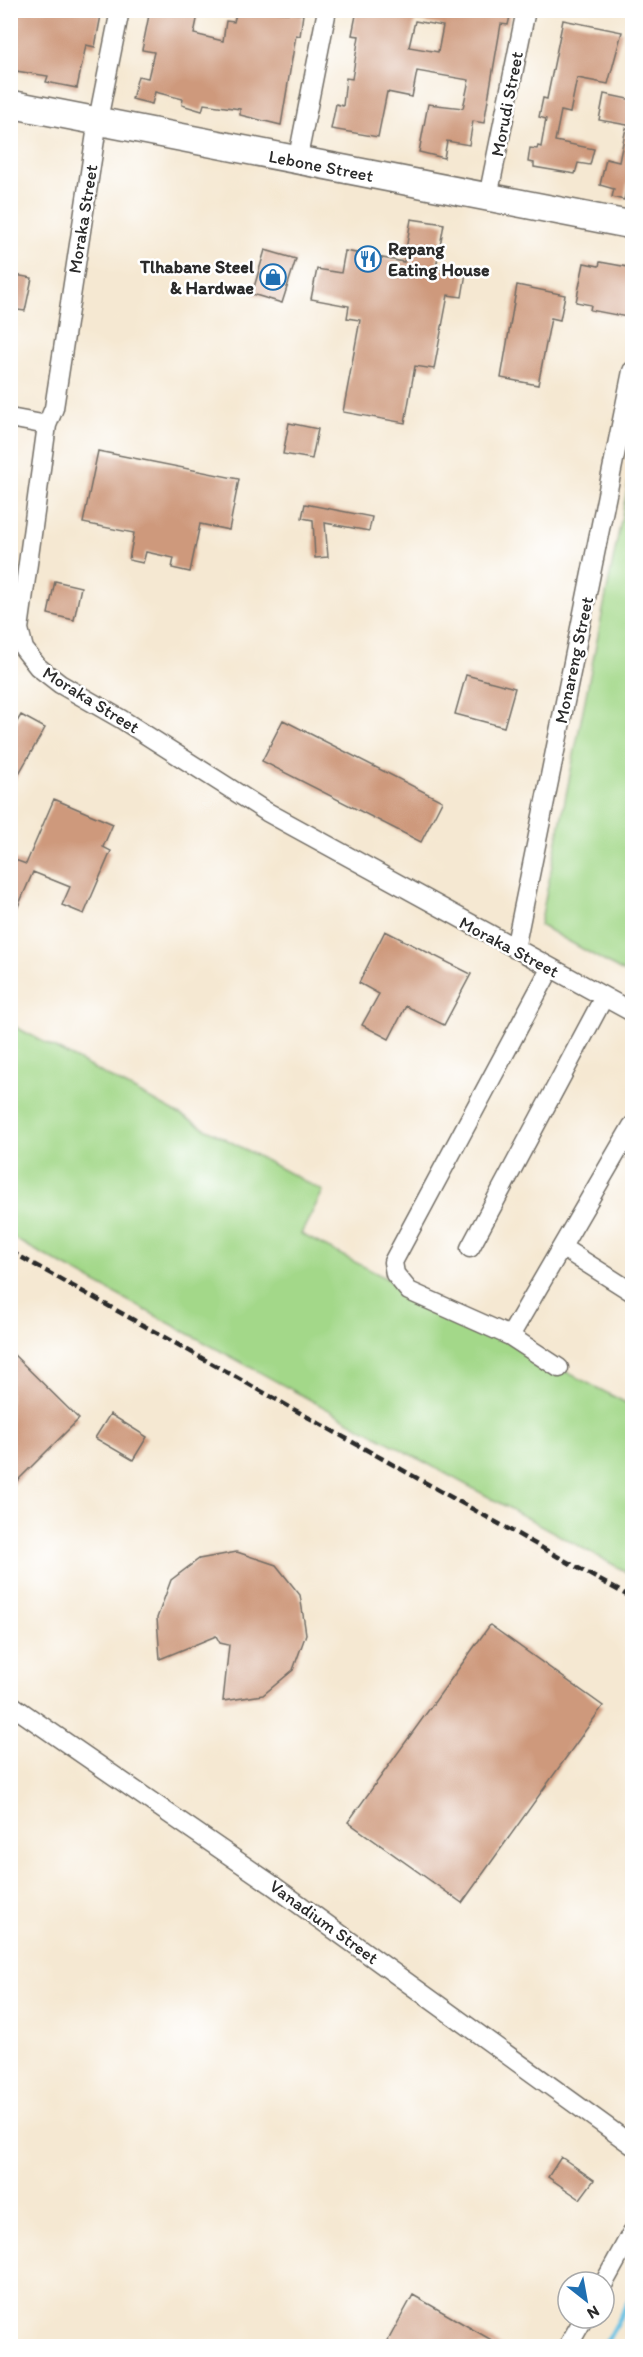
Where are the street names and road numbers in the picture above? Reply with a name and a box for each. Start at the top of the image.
street label: Morudi Street [486,49,528,158]
street label: Lebone Street [267,145,376,187]
street label: Moraka Street [64,163,102,275]
street label: Monareng Street [550,594,598,725]
street label: Moraka Street [39,662,144,739]
street label: Moraka Street [455,912,563,983]
street label: Vanadium Street [265,1875,383,1969]

